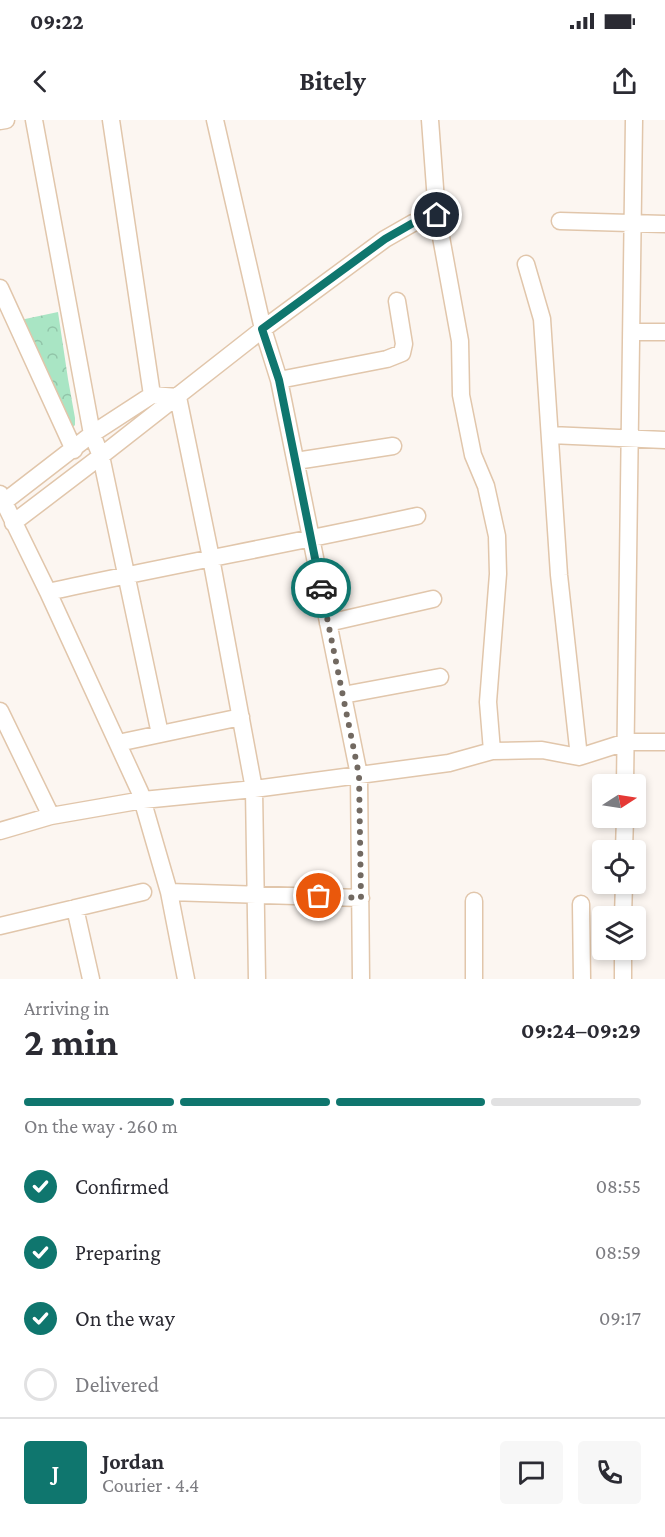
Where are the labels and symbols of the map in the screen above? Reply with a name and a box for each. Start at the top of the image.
pin [411,189,462,240]
courier [291,558,351,618]
north arrow [592,774,646,828]
pin [293,870,344,921]

